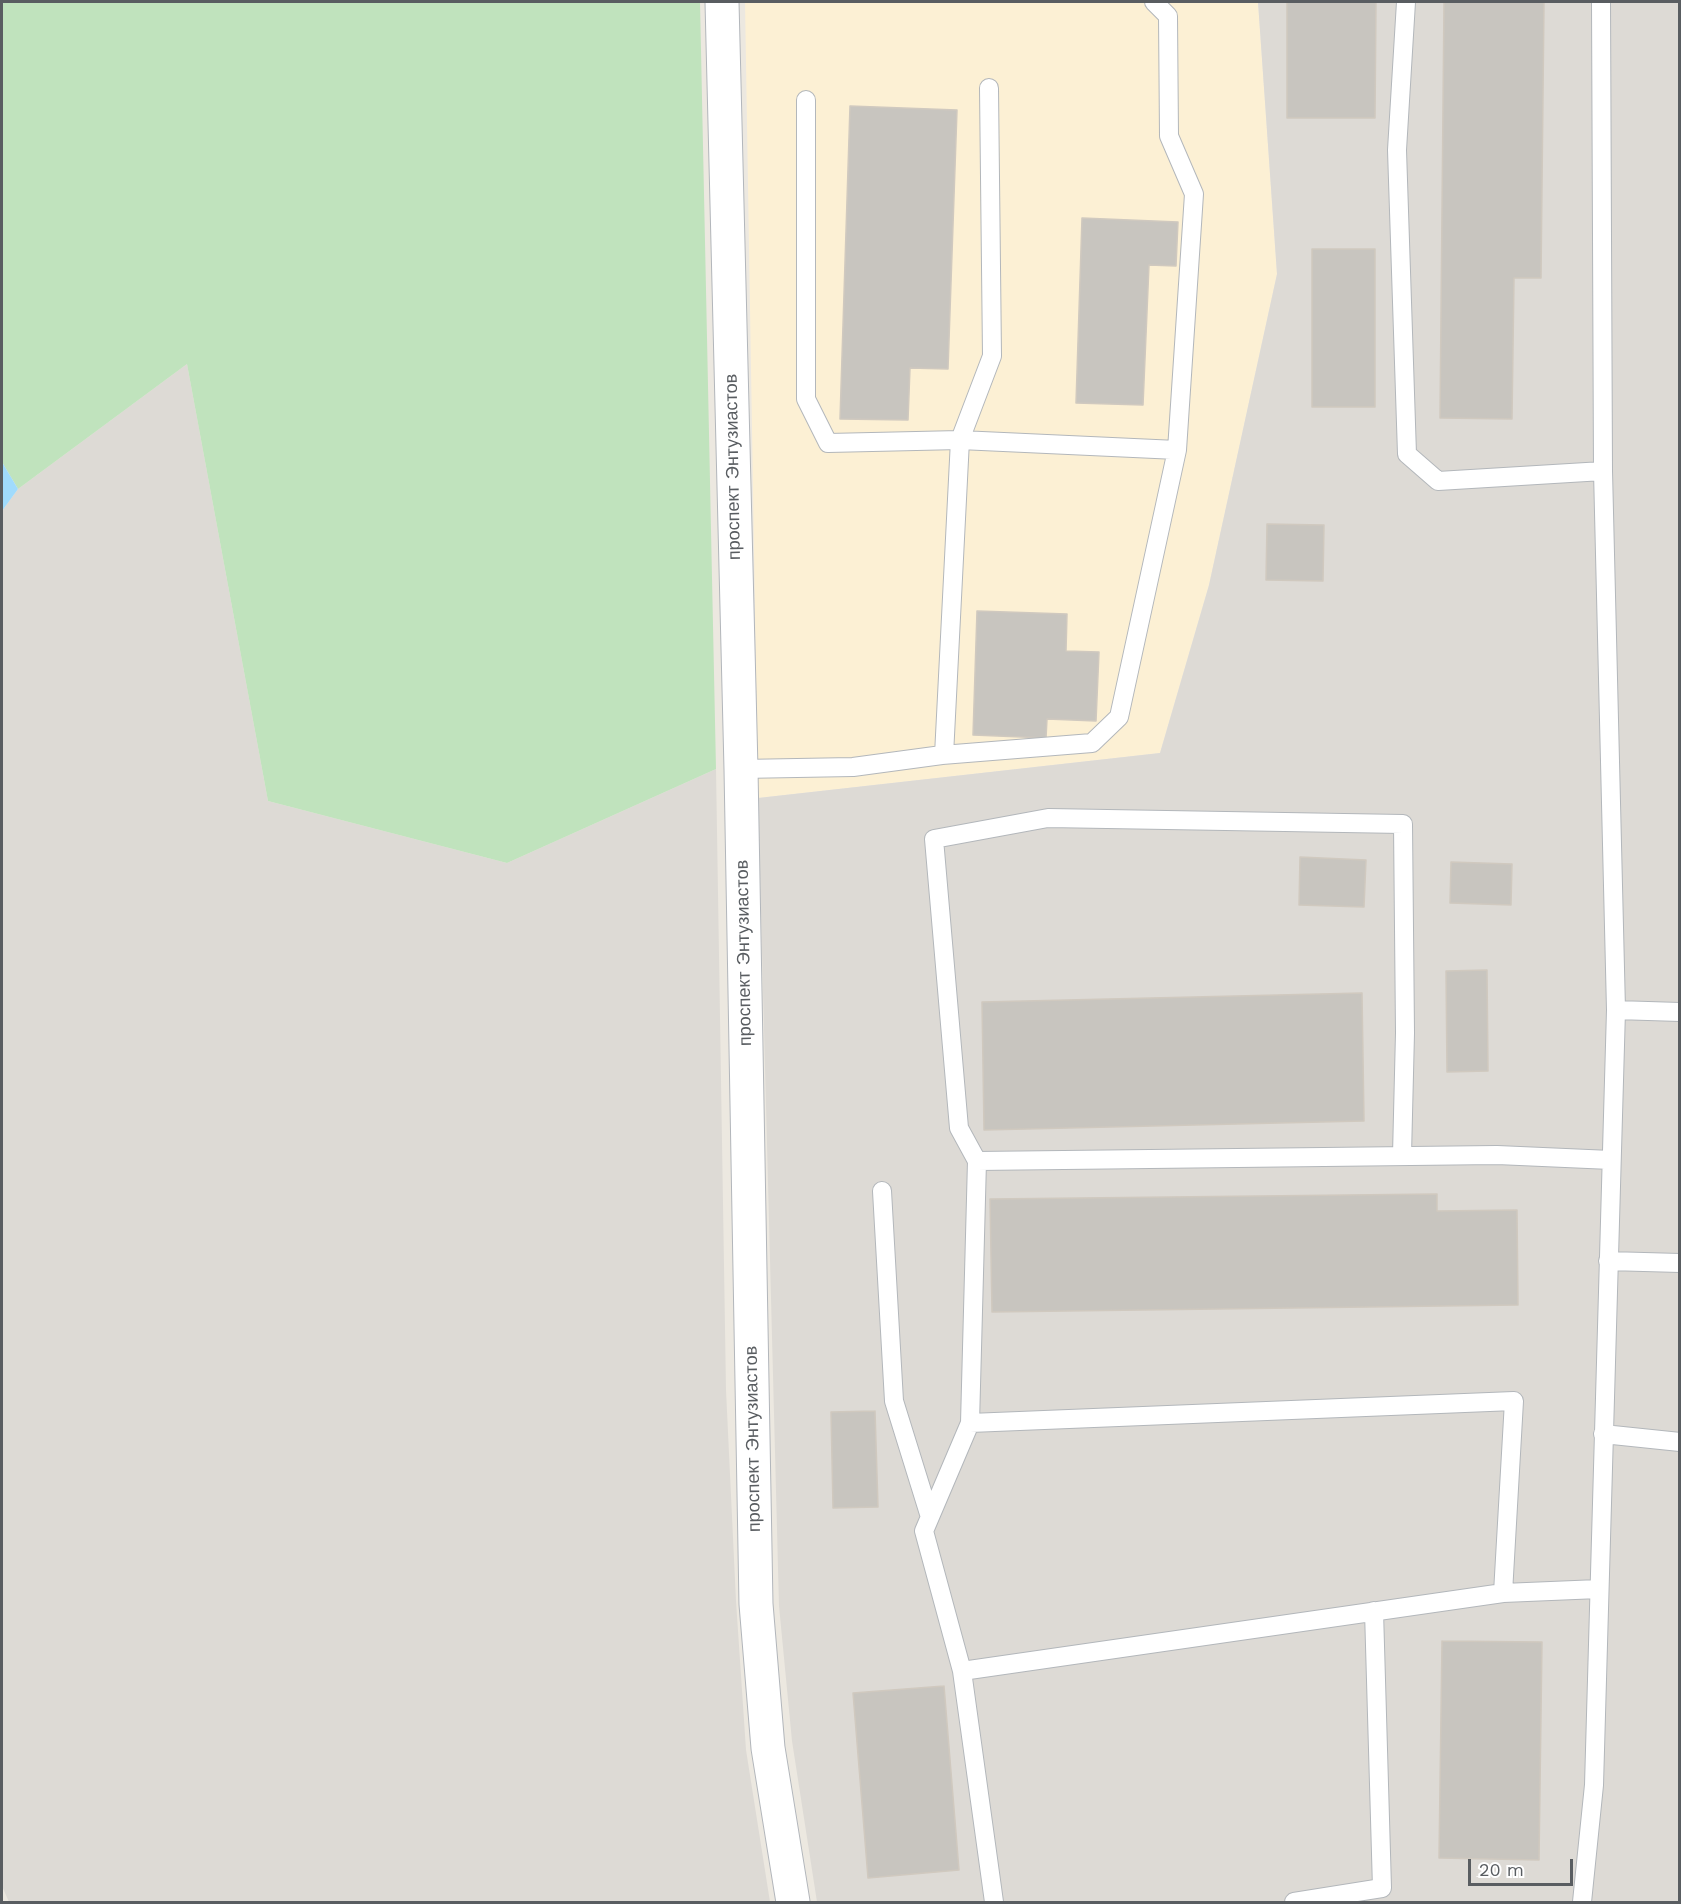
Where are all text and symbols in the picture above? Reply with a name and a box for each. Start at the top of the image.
street label: проспект Энтузиастов [721,374,745,560]
street label: проспект Энтузиастов [732,860,756,1046]
street label: проспект Энтузиастов [741,1346,765,1532]
scale bar [1471,1847,1576,1885]
text: 20 m [1479,1859,1524,1880]

